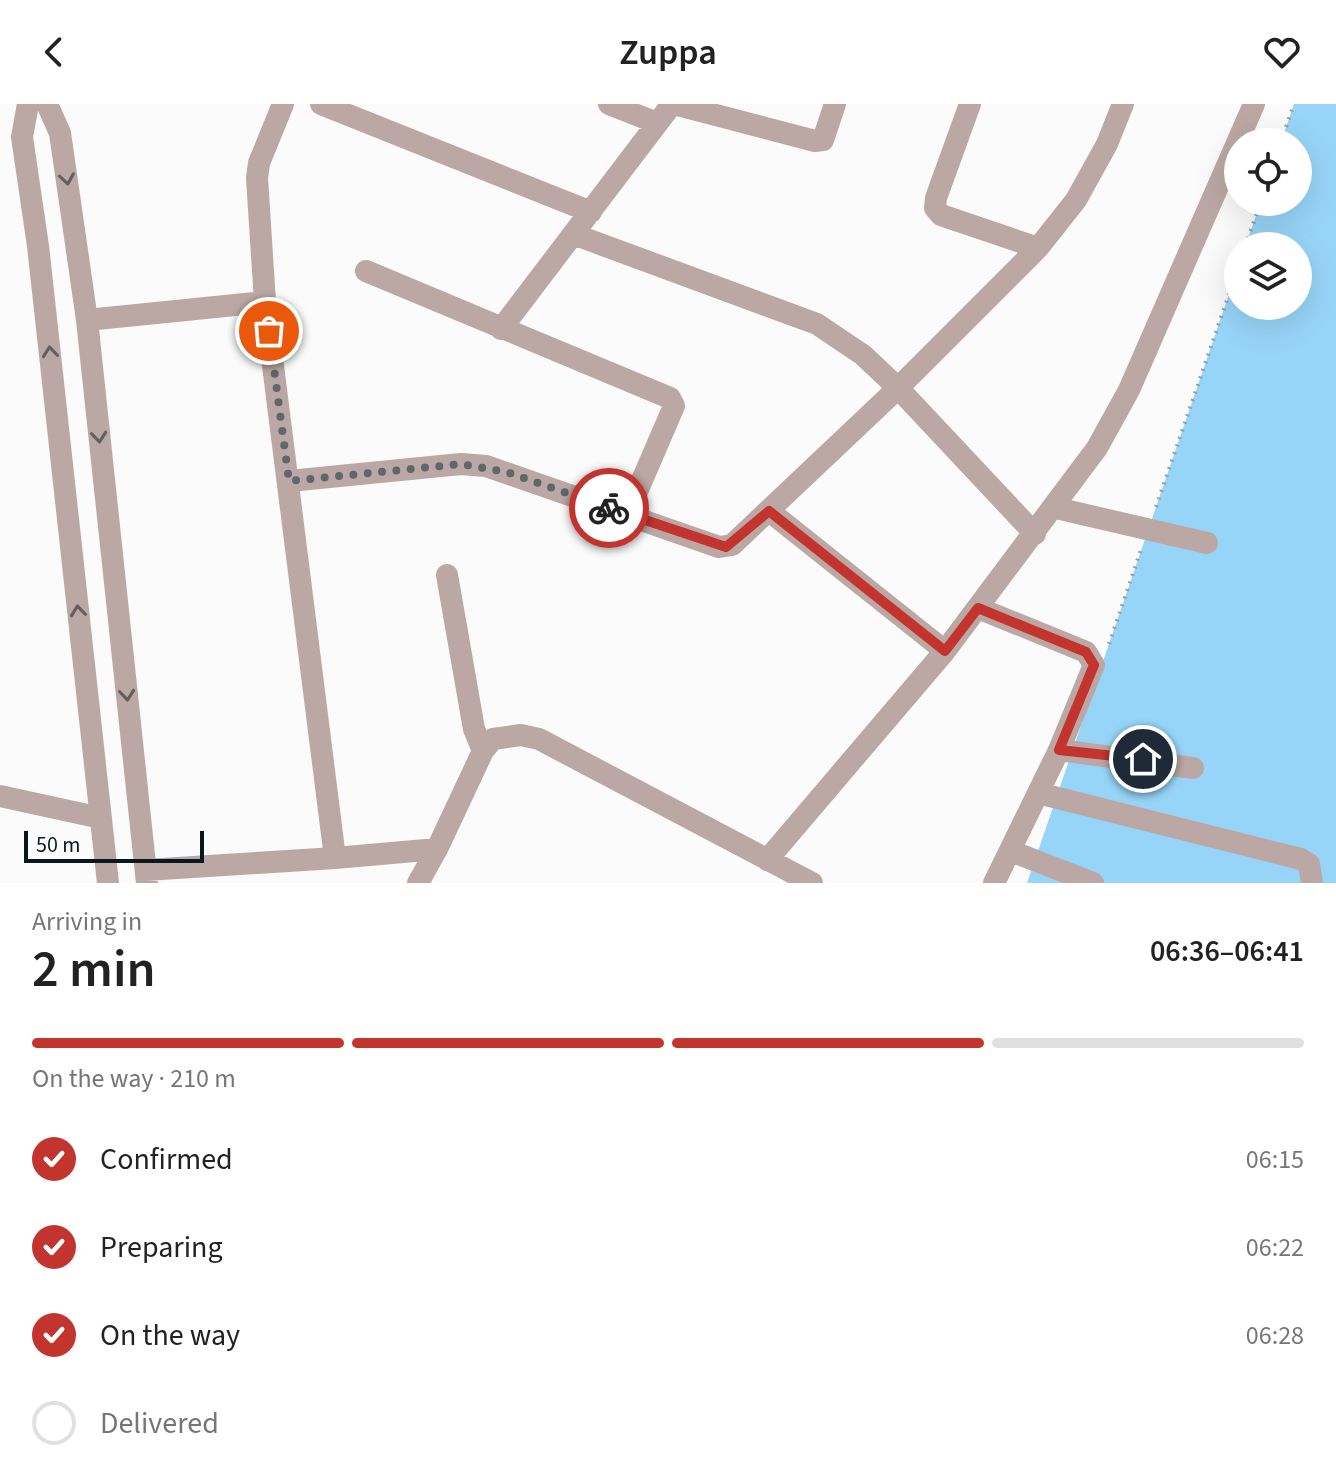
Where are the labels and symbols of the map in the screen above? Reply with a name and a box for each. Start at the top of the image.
one-way arrow [58,172,75,186]
pin [235,297,303,365]
one-way arrow [41,345,58,358]
one-way arrow [91,431,108,444]
courier [569,468,649,548]
one-way arrow [70,604,87,617]
one-way arrow [118,689,135,702]
pin [1109,725,1177,793]
scale bar [24,827,204,863]

